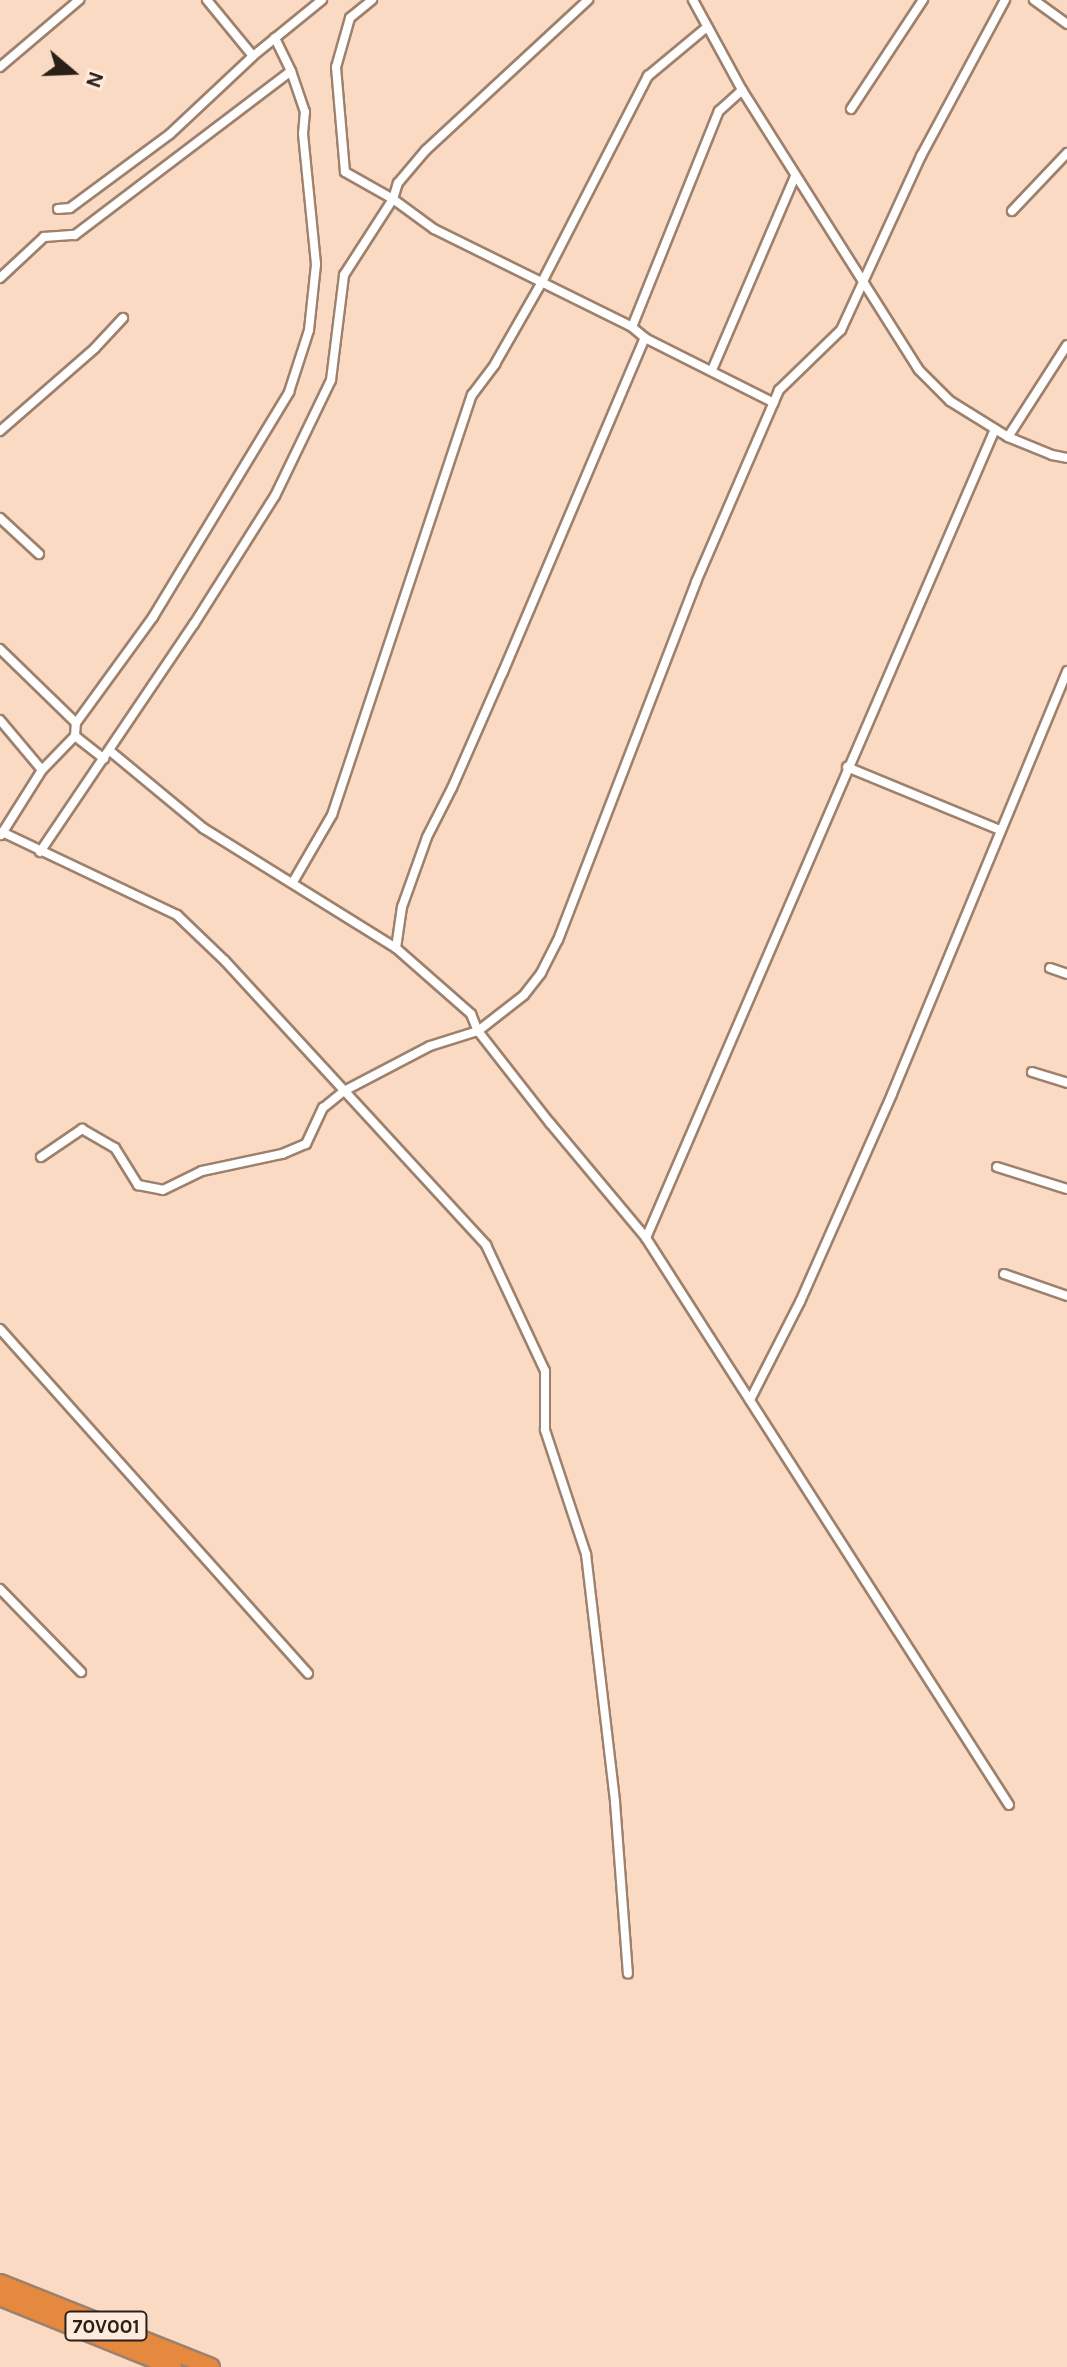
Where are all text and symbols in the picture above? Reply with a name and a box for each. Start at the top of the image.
north arrow [32,32,112,112]
text: N [80,68,110,92]
road number: 70V001 [64,2310,148,2342]

